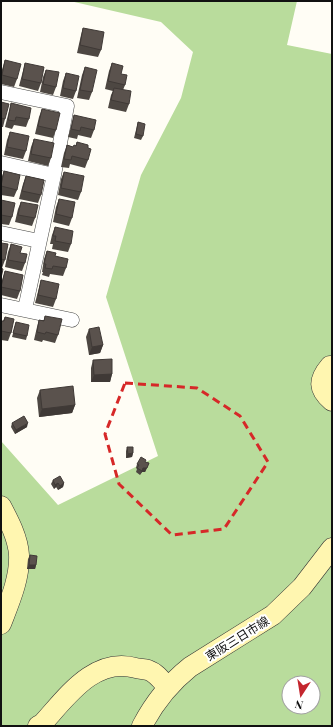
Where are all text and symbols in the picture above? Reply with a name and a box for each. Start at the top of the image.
street label: 東阪三日市線 [202,612,272,664]
north arrow [281,675,321,715]
text: N [293,697,304,713]

